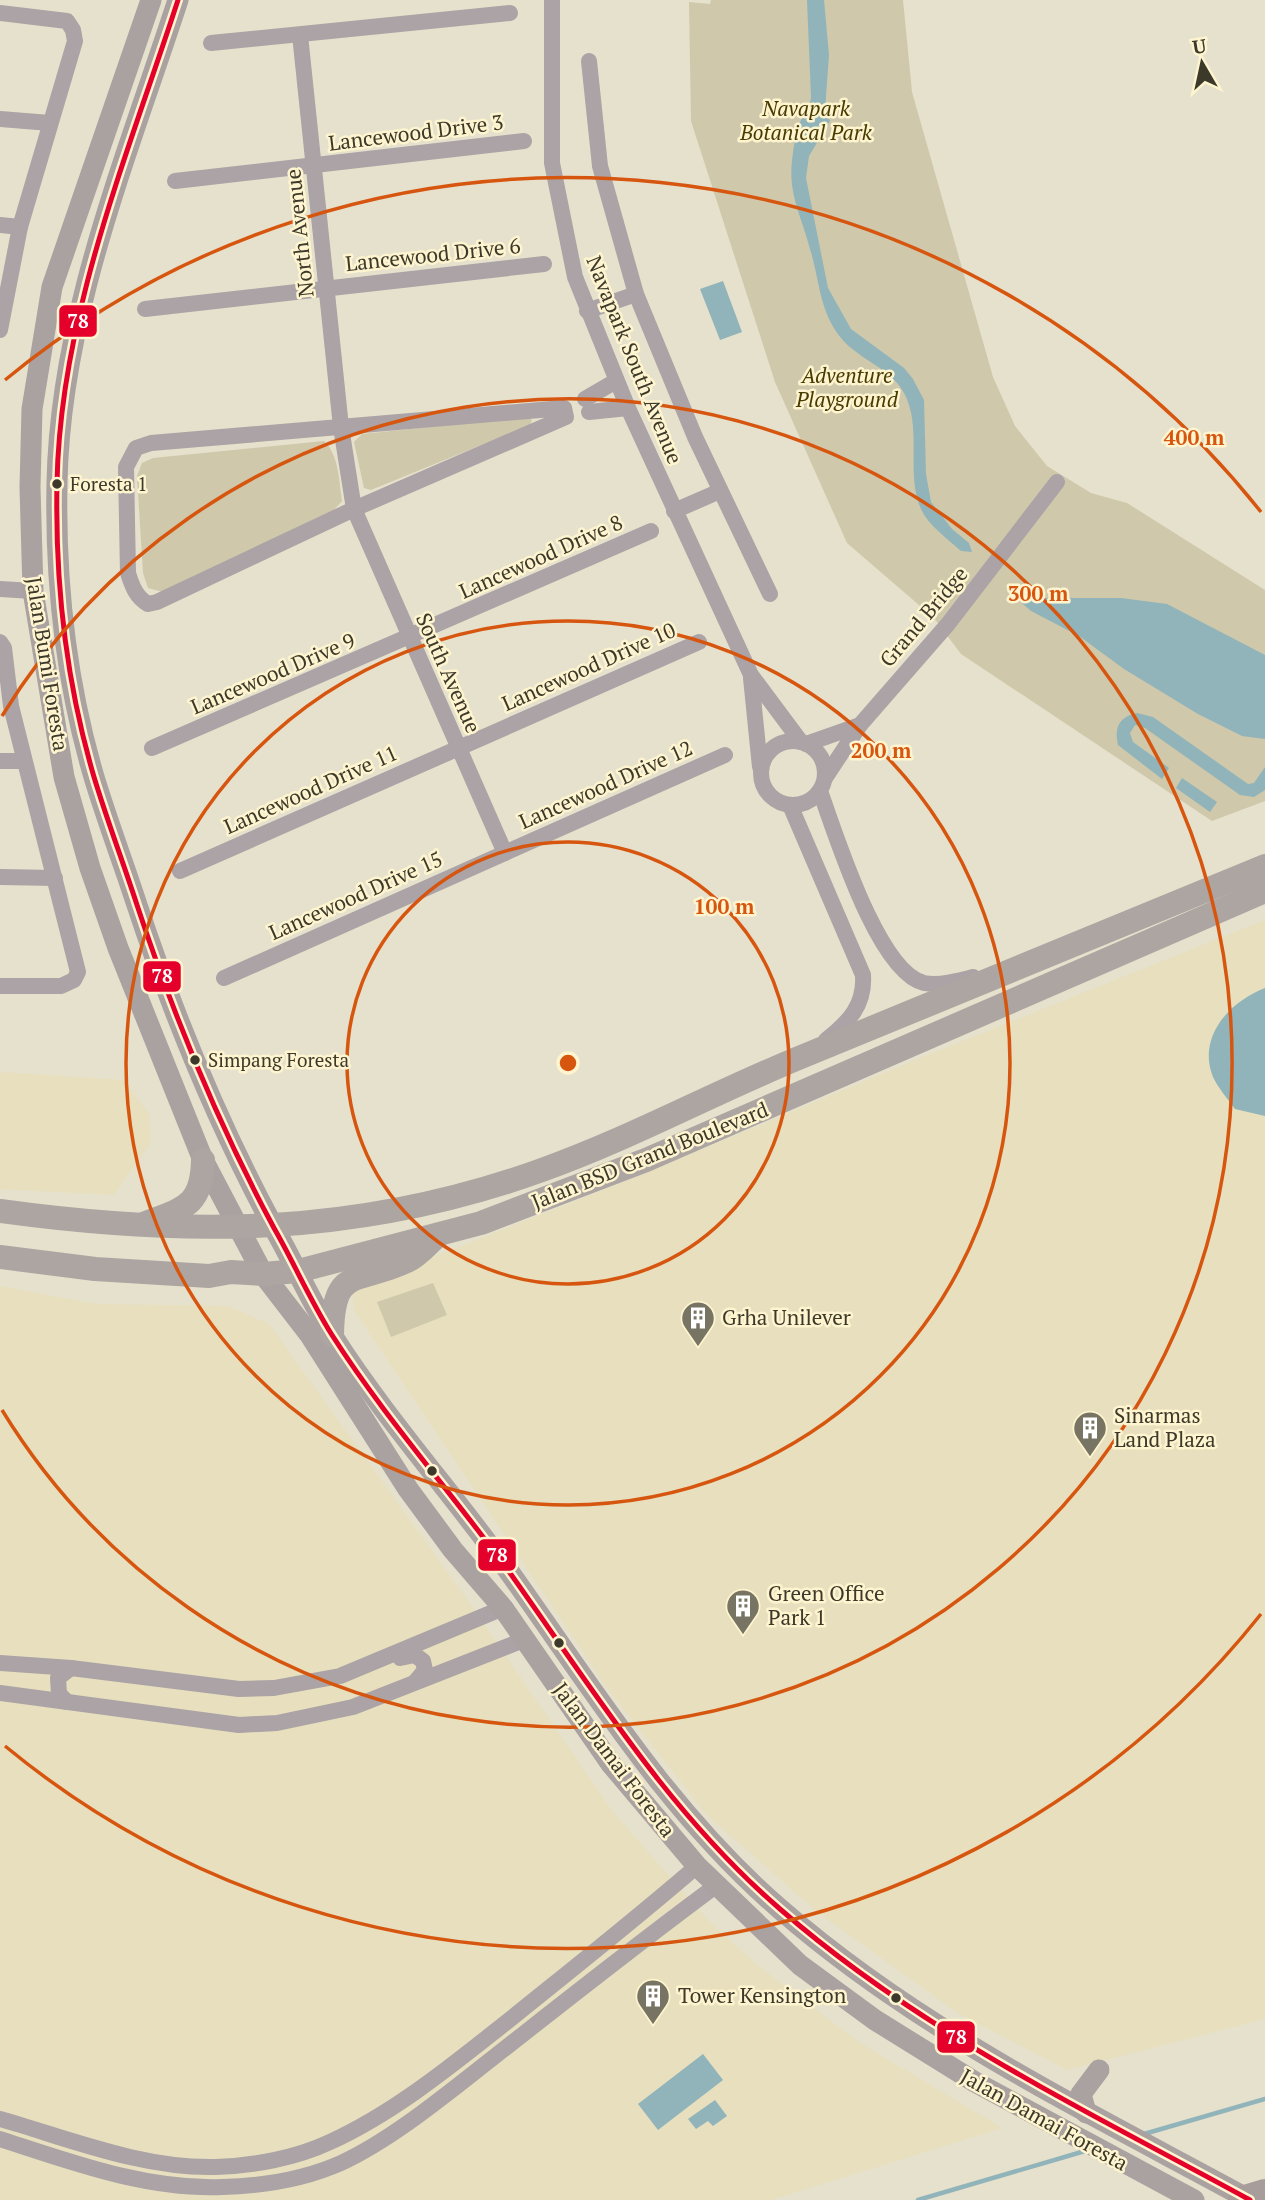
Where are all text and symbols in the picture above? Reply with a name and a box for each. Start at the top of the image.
north arrow [1167,28,1237,98]
text: U [1191,32,1208,59]
park label: Navapark Botanical Park [739,94,873,146]
street label: Lancewood Drive 3 [327,107,505,157]
street label: North Avenue [278,168,320,299]
street label: Lancewood Drive 6 [344,231,522,277]
street label: Navapark South Avenue [580,251,690,468]
line badge: 78 [58,304,98,338]
text: 78 [67,308,89,333]
park label: Adventure Playground [795,361,899,413]
text: 400 m [1164,423,1225,451]
place label: Foresta 1 [70,471,147,496]
marker: Foresta 1 [50,477,64,491]
street label: Lancewood Drive 8 [455,508,627,605]
street label: Grand Bridge [873,560,973,672]
street label: Jalan Bumi Foresta [20,575,76,753]
text: 300 m [1008,579,1069,607]
street label: South Avenue [410,608,488,737]
street label: Lancewood Drive 10 [497,615,680,717]
street label: Lancewood Drive 9 [186,626,359,720]
street label: Lancewood Drive 12 [514,733,697,835]
text: 200 m [851,736,912,764]
street label: Lancewood Drive 11 [219,738,402,840]
street label: Lancewood Drive 15 [264,844,447,946]
text: 100 m [694,892,755,920]
line badge: 78 [142,960,182,993]
text: 78 [151,963,173,988]
place label: Simpang Foresta [208,1047,350,1072]
centre of rings [556,1051,580,1075]
marker: Simpang Foresta [188,1053,202,1067]
street label: Jalan BSD Grand Boulevard [527,1095,772,1215]
building icon: Grha Unilever [679,1299,717,1348]
place label: Grha Unilever [722,1303,851,1331]
place label: Sinarmas Land Plaza [1114,1401,1216,1453]
building icon: Sinarmas Land Plaza [1071,1409,1109,1458]
unlabelled marker [425,1464,439,1478]
line badge: 78 [477,1538,517,1572]
text: 78 [486,1542,508,1567]
place label: Green Office Park 1 [768,1579,885,1631]
building icon: Green Office Park 1 [724,1587,762,1636]
unlabelled marker [552,1636,566,1650]
street label: Jalan Damai Foresta [547,1676,683,1843]
building icon: Tower Kensington [634,1977,672,2026]
place label: Tower Kensington [678,1981,847,2009]
unlabelled marker [889,1991,903,2005]
line badge: 78 [936,2020,976,2054]
text: 78 [945,2024,967,2049]
street label: Jalan Damai Foresta [956,2062,1133,2177]

